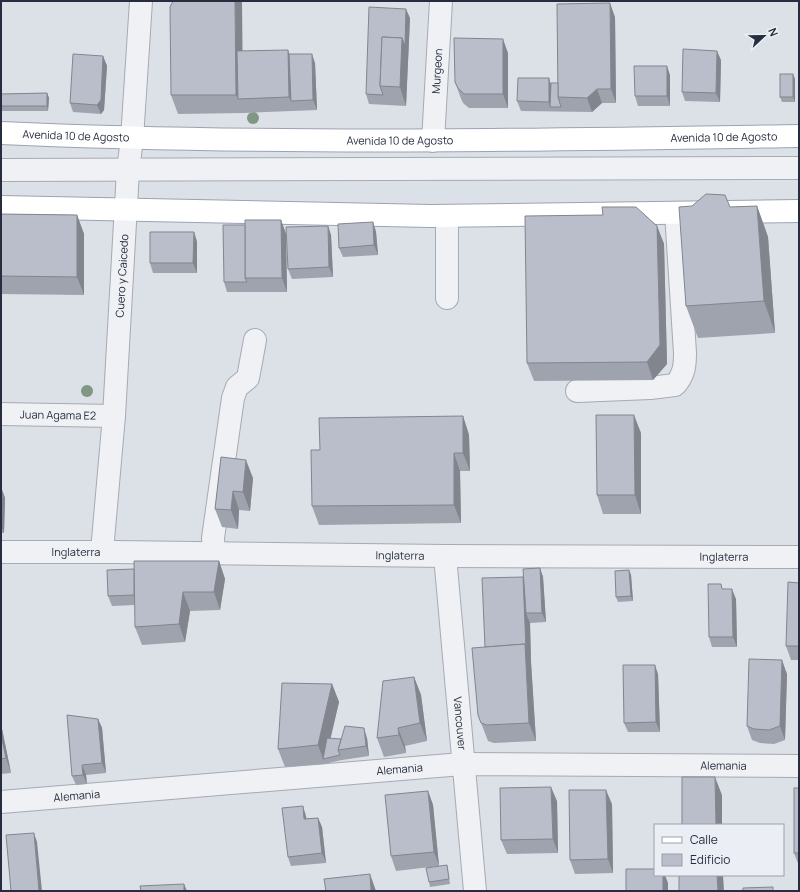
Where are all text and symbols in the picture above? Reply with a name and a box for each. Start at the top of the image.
north arrow [744,16,784,56]
text: N [765,26,782,39]
street label: Murgeon [428,48,445,94]
street label: Avenida 10 de Agosto [22,126,130,145]
street label: Avenida 10 de Agosto [670,128,778,145]
street label: Avenida 10 de Agosto [346,132,454,148]
street label: Cuero y Caicedo [112,233,131,318]
street label: Juan Agama E2 [20,406,96,423]
street label: Inglaterra [52,544,100,559]
street label: Inglaterra [375,547,424,563]
street label: Inglaterra [700,549,748,564]
street label: Vancouver [451,696,470,751]
street label: Alemania [700,757,747,773]
street label: Alemania [376,759,423,778]
street label: Alemania [53,786,101,805]
legend [654,824,784,876]
text: Calle [690,831,718,848]
text: Edificio [690,851,730,868]

